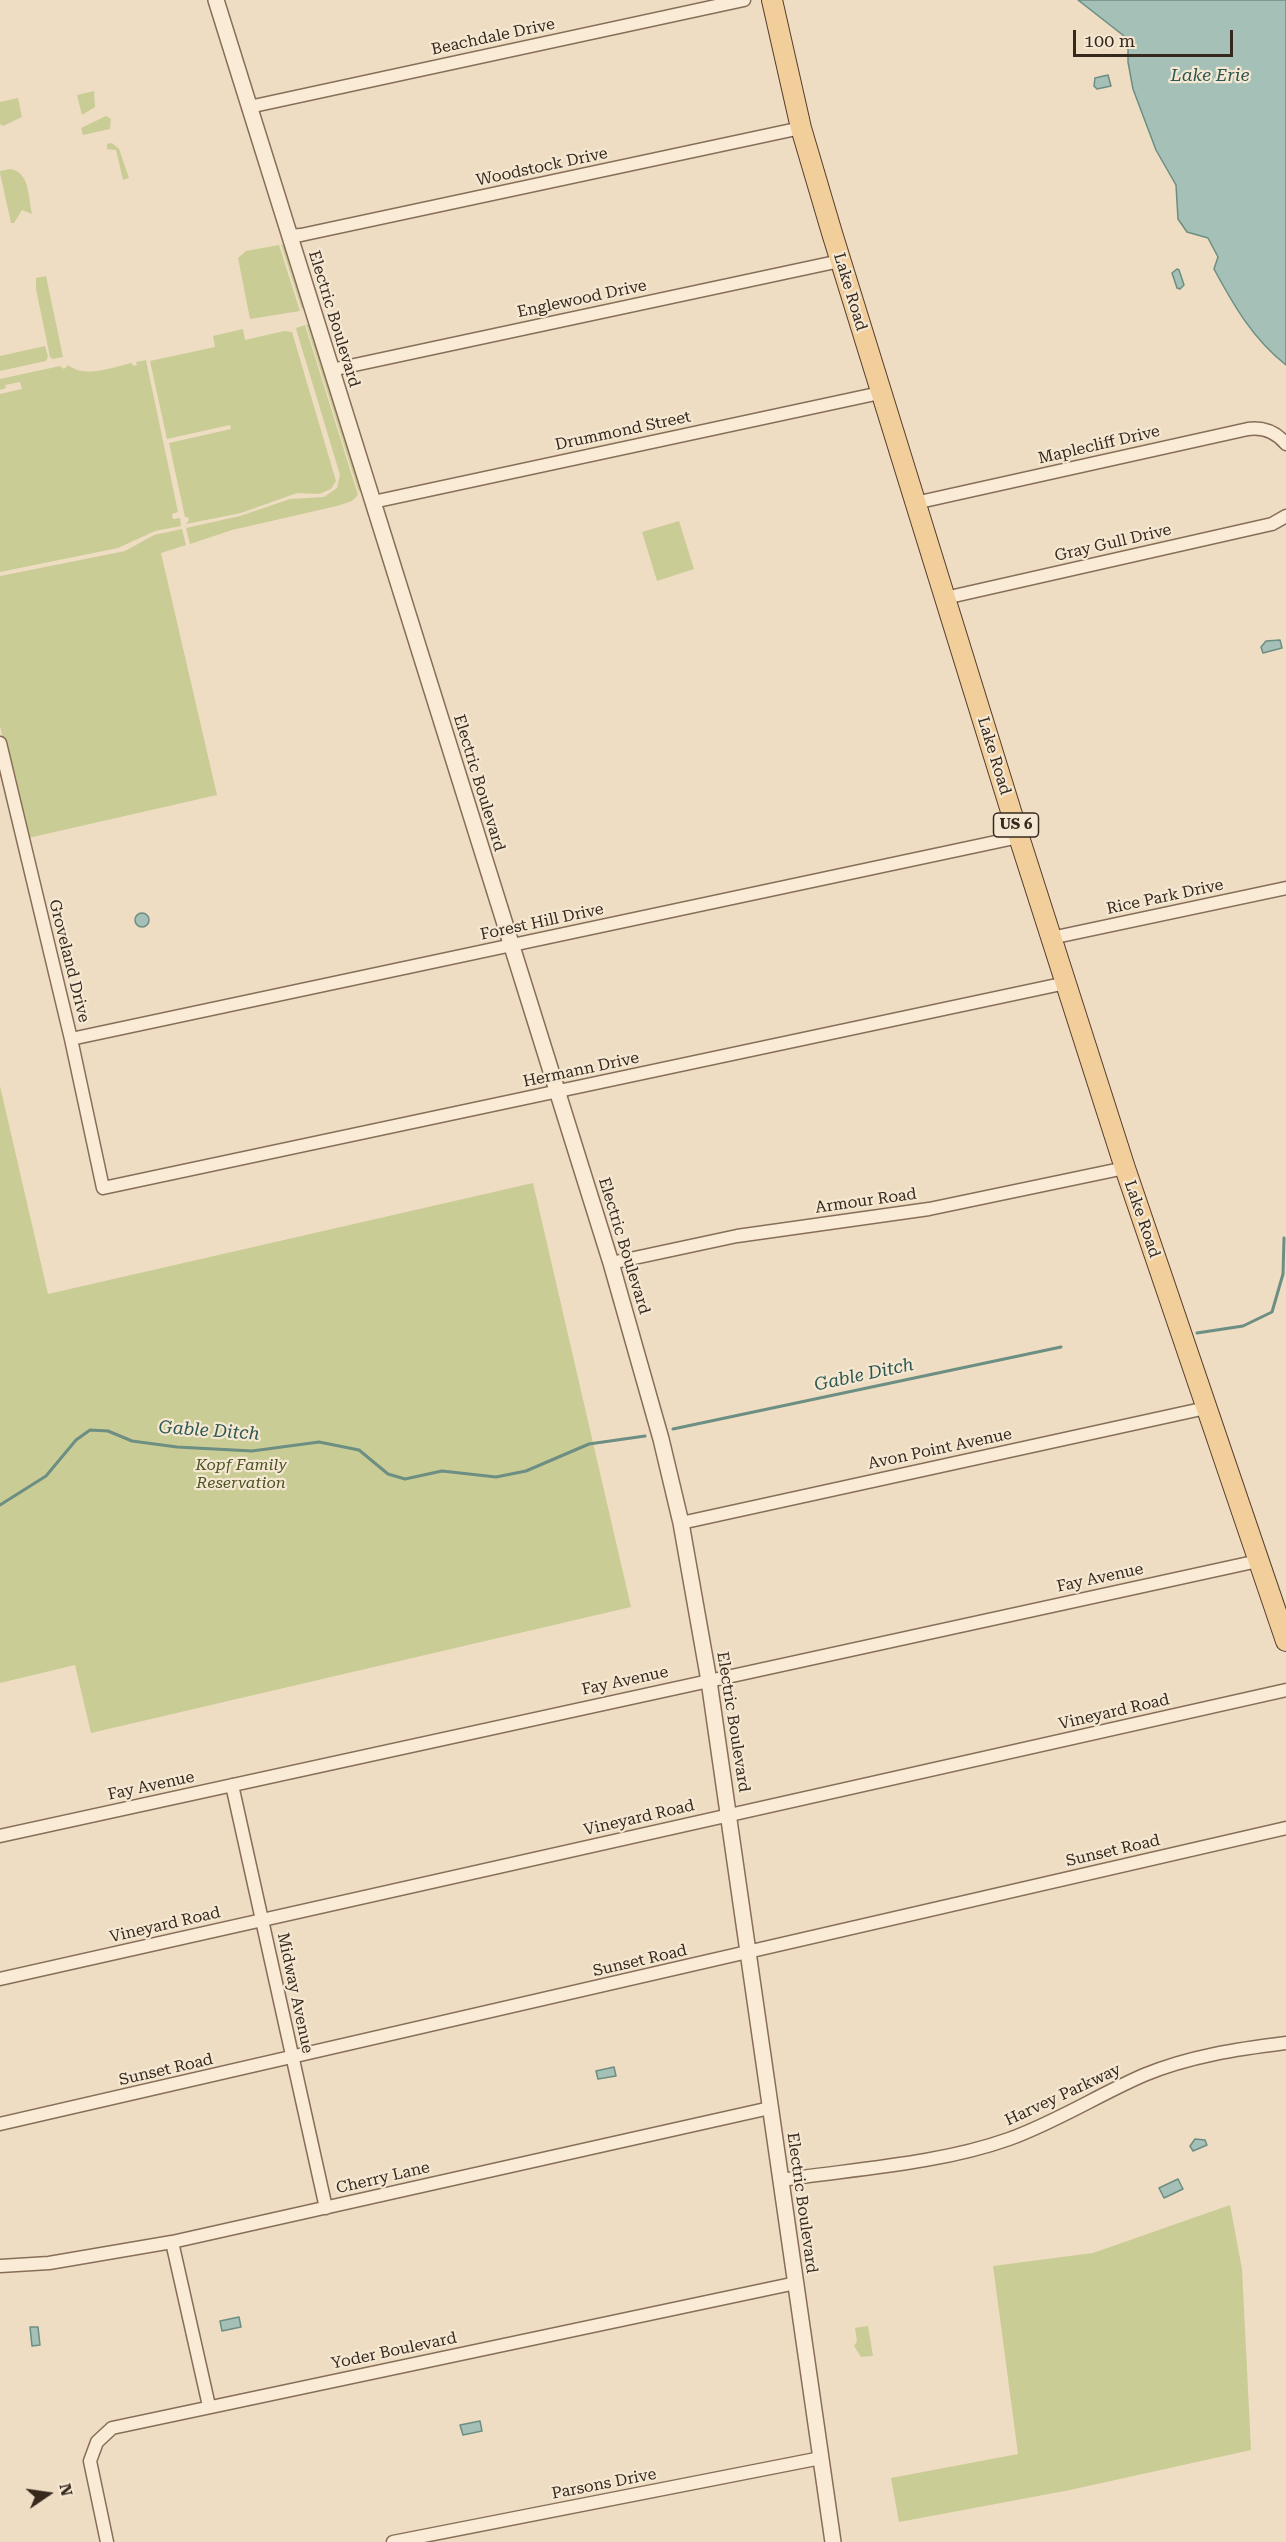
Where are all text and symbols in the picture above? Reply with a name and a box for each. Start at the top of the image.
street label: Beachdale Drive [429,15,557,59]
scale bar [1076,18,1236,56]
text: 100 m [1084,30,1135,51]
water label: Lake Erie [1170,65,1250,87]
street label: Woodstock Drive [475,144,609,190]
street label: Electric Boulevard [304,248,364,390]
street label: Lake Road [829,251,871,333]
street label: Englewood Drive [516,276,648,322]
street label: Drummond Street [553,407,693,455]
street label: Maplecliff Drive [1036,422,1162,468]
street label: Gray Gull Drive [1053,520,1173,566]
street label: Electric Boulevard [449,712,509,854]
street label: Lake Road [973,715,1015,797]
road number: US 6 [994,813,1038,837]
street label: Rice Park Drive [1105,875,1225,919]
street label: Groveland Drive [44,898,94,1024]
street label: Forest Hill Drive [479,900,605,944]
street label: Hermann Drive [521,1048,641,1092]
street label: Electric Boulevard [594,1175,654,1317]
street label: Lake Road [1120,1178,1164,1260]
street label: Armour Road [814,1184,918,1218]
water label: Gable Ditch [812,1354,916,1396]
water label: Gable Ditch [158,1417,260,1445]
street label: Avon Point Avenue [866,1424,1014,1474]
park label: Kopf Family Reservation [195,1455,287,1493]
street label: Fay Avenue [1055,1559,1145,1597]
street label: Electric Boulevard [712,1650,754,1794]
street label: Fay Avenue [580,1662,670,1700]
street label: Vineyard Road [1057,1690,1171,1734]
street label: Fay Avenue [106,1767,196,1805]
street label: Vineyard Road [582,1796,696,1840]
street label: Sunset Road [1064,1831,1162,1871]
street label: Vineyard Road [108,1903,222,1947]
street label: Midway Avenue [273,1931,317,2055]
street label: Sunset Road [591,1941,689,1981]
street label: Sunset Road [117,2050,215,2090]
street label: Harvey Parkway [1002,2060,1124,2130]
street label: Electric Boulevard [783,2131,821,2275]
street label: Cherry Lane [334,2158,432,2198]
street label: Yoder Boulevard [330,2328,458,2374]
north arrow [18,2464,78,2524]
street label: Parsons Drive [550,2464,658,2504]
text: N [55,2482,77,2498]

